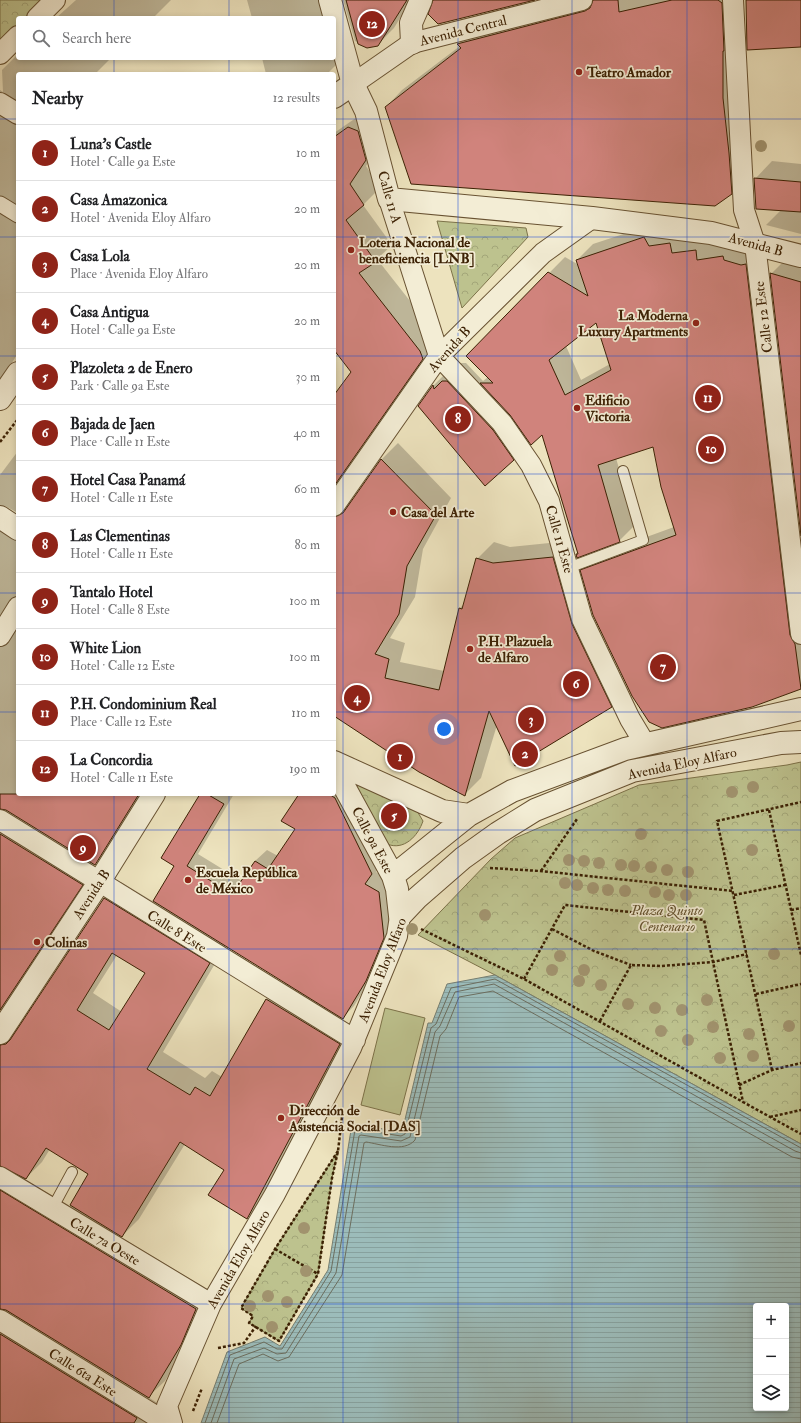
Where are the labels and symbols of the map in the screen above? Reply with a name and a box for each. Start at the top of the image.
pin: 12 [359,9,385,39]
street label: Avenida Central [417,11,509,50]
place label: Teatro Amador [586,64,672,81]
marker: Teatro Amador [574,67,584,77]
street label: Calle 11 A [374,169,405,225]
street label: Avenida B [726,229,785,260]
place label: Loteria Nacional de beneficiencia [LNB] [358,234,475,268]
marker: Loteria Nacional de beneficiencia [LNB] [346,245,356,255]
street label: Calle 12 Este [751,280,776,354]
place label: La Moderna Luxury Apartments [578,307,689,341]
marker: La Moderna Luxury Apartments [691,318,701,328]
street label: Avenida B [424,323,474,377]
pin: 11 [695,383,721,413]
place label: Edificio Victoria [584,392,631,425]
marker: Edificio Victoria [572,403,582,413]
pin: 8 [445,404,471,434]
pin: 10 [698,434,724,464]
street label: Calle 11 Este [542,503,577,575]
place label: Casa del Arte [401,504,474,521]
marker: Casa del Arte [388,507,398,517]
place label: P.H. Plazuela de Alfaro [478,633,553,666]
marker: P.H. Plazuela de Alfaro [465,644,475,654]
pin: 7 [650,652,676,682]
pin: 6 [563,669,589,699]
pin: 4 [344,683,370,713]
pin: 3 [518,705,544,735]
your location [434,719,454,739]
pin: 2 [512,739,538,769]
pin: 1 [387,742,413,772]
street label: Avenida Eloy Alfaro [625,744,739,785]
pin: 5 [381,801,407,831]
street label: Calle 9a Este [348,804,397,877]
pin: 9 [70,833,96,863]
place label: Escuela República de México [196,864,299,897]
street label: Avenida B [69,866,114,923]
marker: Escuela República de México [183,875,193,885]
park label: Plaza Quinto Centenario [630,902,703,935]
street label: Calle 8 Este [144,907,210,956]
street label: Avenida Eloy Alfaro [354,915,411,1026]
place label: Colinas [45,934,87,951]
marker: Colinas [32,937,42,947]
place label: Dirección de Asistencia Social [DAS] [288,1102,421,1136]
marker: Dirección de Asistencia Social [DAS] [276,1113,286,1123]
street label: Avenida Eloy Alfaro [203,1207,275,1313]
street label: Calle 7a Oeste [66,1214,143,1269]
street label: Calle 6ta Este [45,1345,120,1400]

